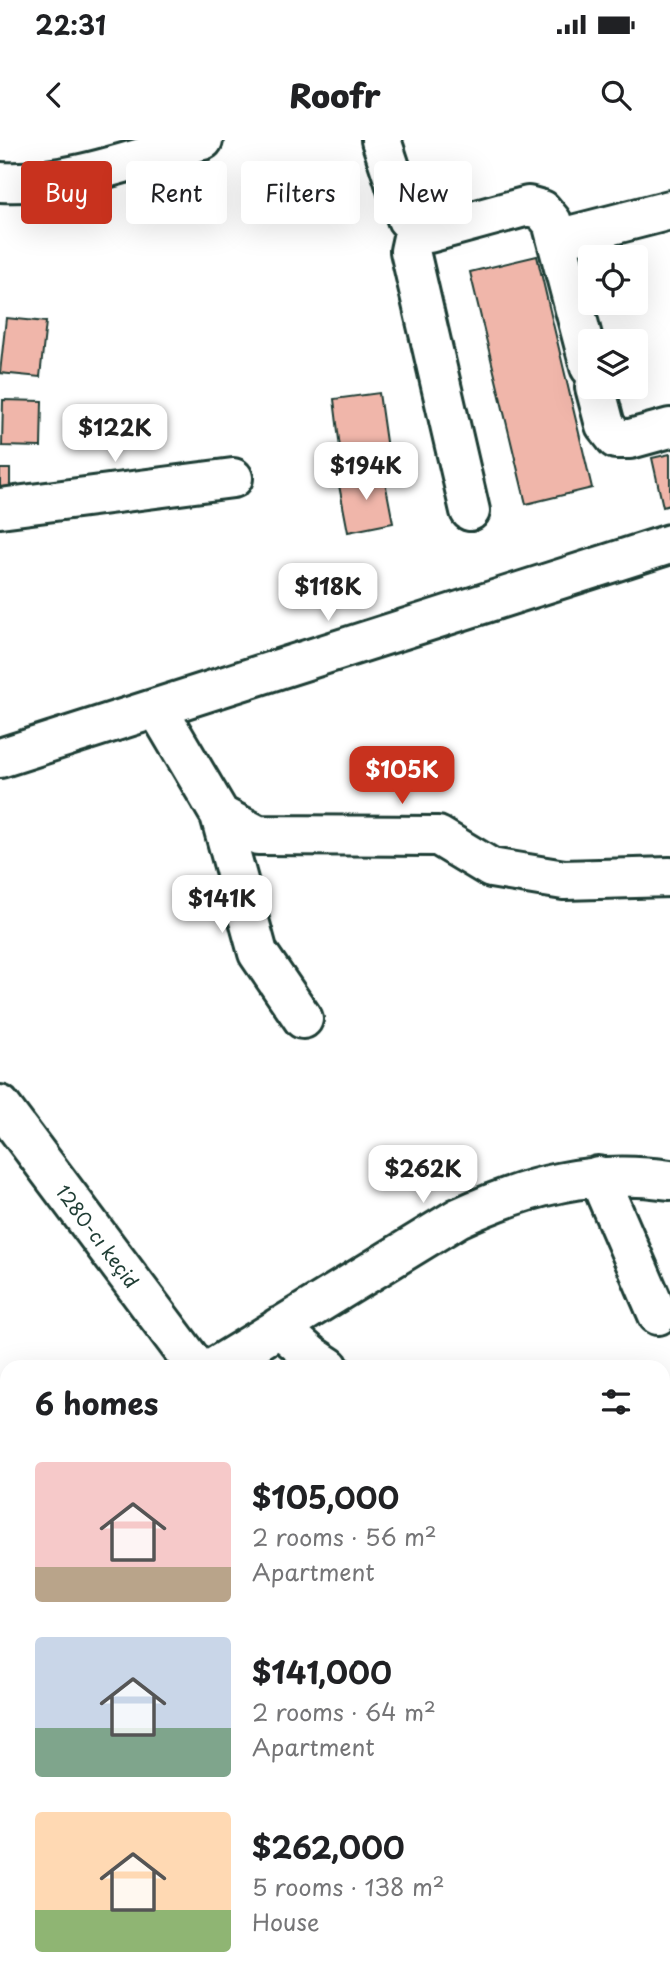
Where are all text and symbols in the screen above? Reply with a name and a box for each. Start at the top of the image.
text: 22:31 [35,5,106,44]
text: Roofr [289,71,381,119]
icon: back [35,76,73,114]
icon: search [597,76,635,114]
chip: Buy [21,161,112,224]
chip: Rent [126,161,227,224]
chip: Filters [241,161,360,224]
chip: New [374,161,472,224]
map controls [578,245,648,399]
button: locate [578,245,648,315]
button: layers [578,329,648,399]
pin: $122K [66,404,164,464]
text: $122K [78,409,152,444]
pin: $194K [317,442,415,502]
text: $194K [330,447,402,482]
pin: $118K [279,564,377,623]
text: $118K [294,568,362,603]
pin: $105K [353,746,451,806]
text: $105K [365,751,439,786]
pin: $141K [173,876,271,935]
text: $141K [188,880,256,915]
pin: $262K [374,1146,472,1205]
text: $262K [384,1150,462,1185]
street label: 1280-cı keçid [50,1179,146,1293]
text: 6 homes [35,1380,158,1425]
icon: filters [597,1383,635,1421]
text: $105,000 [252,1474,399,1519]
icon: home [91,1490,175,1574]
text: 2 rooms · 56 m² [252,1519,437,1554]
text: Apartment [252,1554,375,1589]
text: $141,000 [252,1649,392,1694]
icon: home [91,1665,175,1749]
text: 2 rooms · 64 m² [252,1694,436,1729]
text: Apartment [252,1729,375,1764]
text: $262,000 [252,1824,405,1869]
icon: home [91,1840,175,1924]
text: 5 rooms · 138 m² [252,1869,445,1904]
text: House [252,1904,319,1939]

